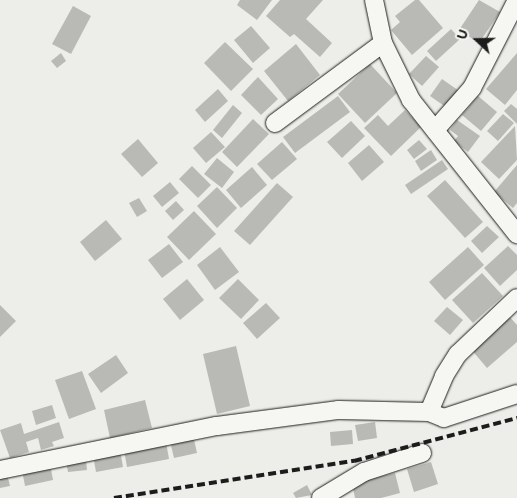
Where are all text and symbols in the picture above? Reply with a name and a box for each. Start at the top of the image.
north arrow [452,15,502,65]
text: U [453,27,472,42]

